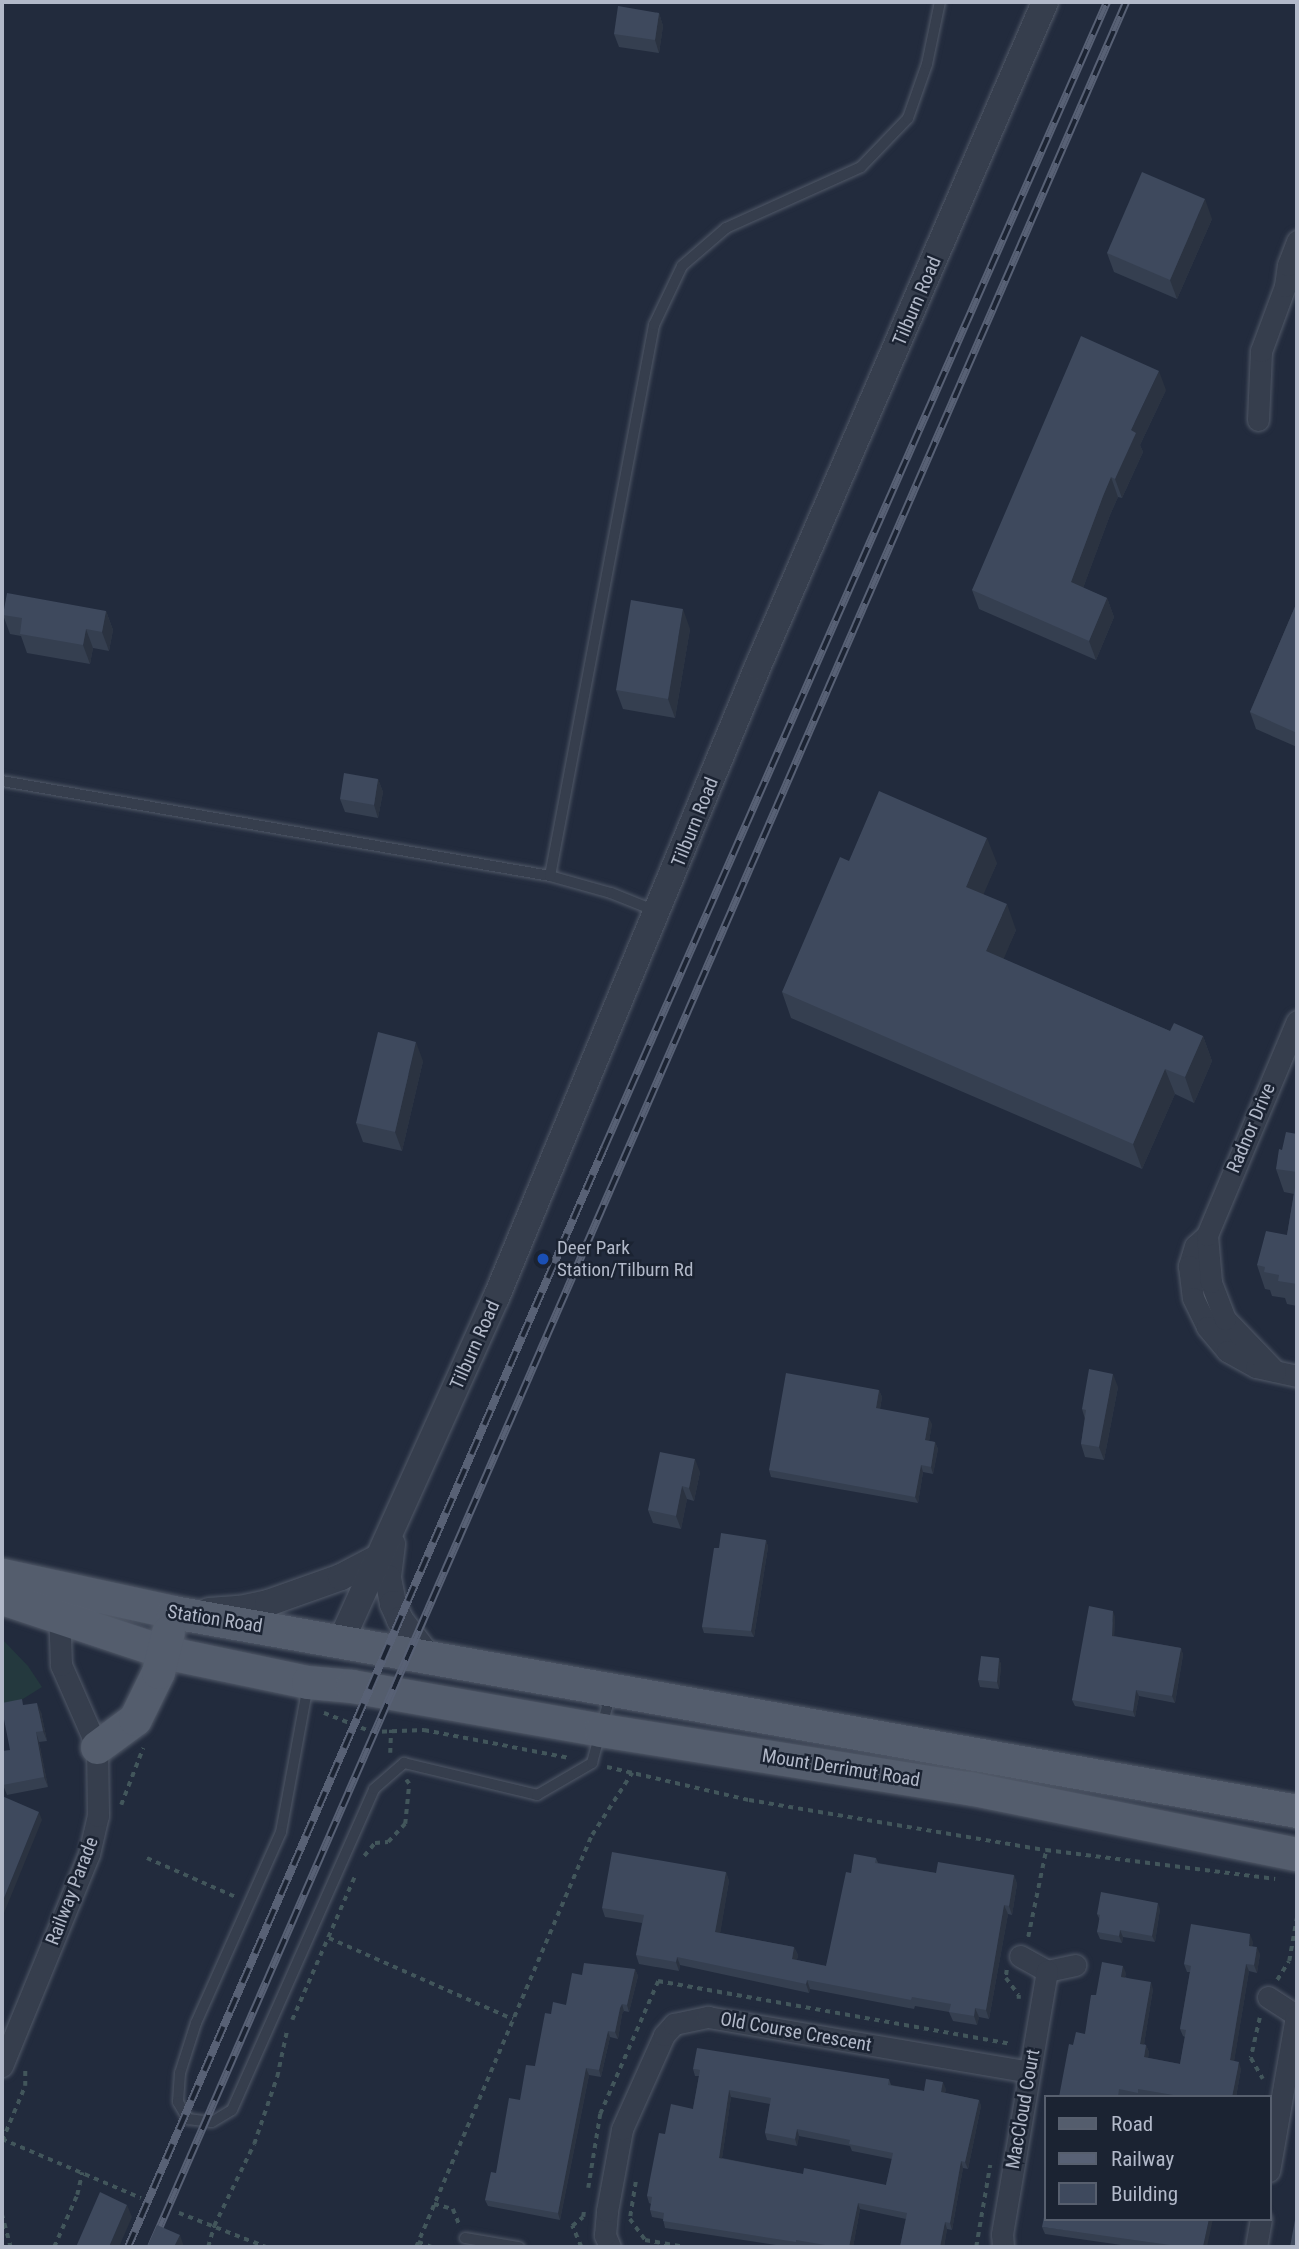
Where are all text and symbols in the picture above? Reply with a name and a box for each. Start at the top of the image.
street label: Tilburn Road [888,253,946,349]
street label: Tilburn Road [667,774,723,870]
street label: Radnor Drive [1222,1080,1280,1176]
place label: Deer Park Station/Tilburn Rd [557,1237,693,1281]
marker: Deer Park Station/Tilburn Rd [535,1251,551,1267]
street label: Tilburn Road [445,1297,505,1393]
street label: Station Road [166,1600,264,1638]
street label: Mount Derrimut Road [760,1744,922,1792]
street label: Railway Parade [41,1834,103,1948]
street label: Old Course Crescent [719,2007,873,2057]
street label: MacCloud Court [1001,2047,1045,2171]
legend [1044,2095,1271,2221]
text: Road [1111,2112,1153,2136]
text: Railway [1111,2147,1174,2171]
text: Building [1111,2182,1178,2206]

